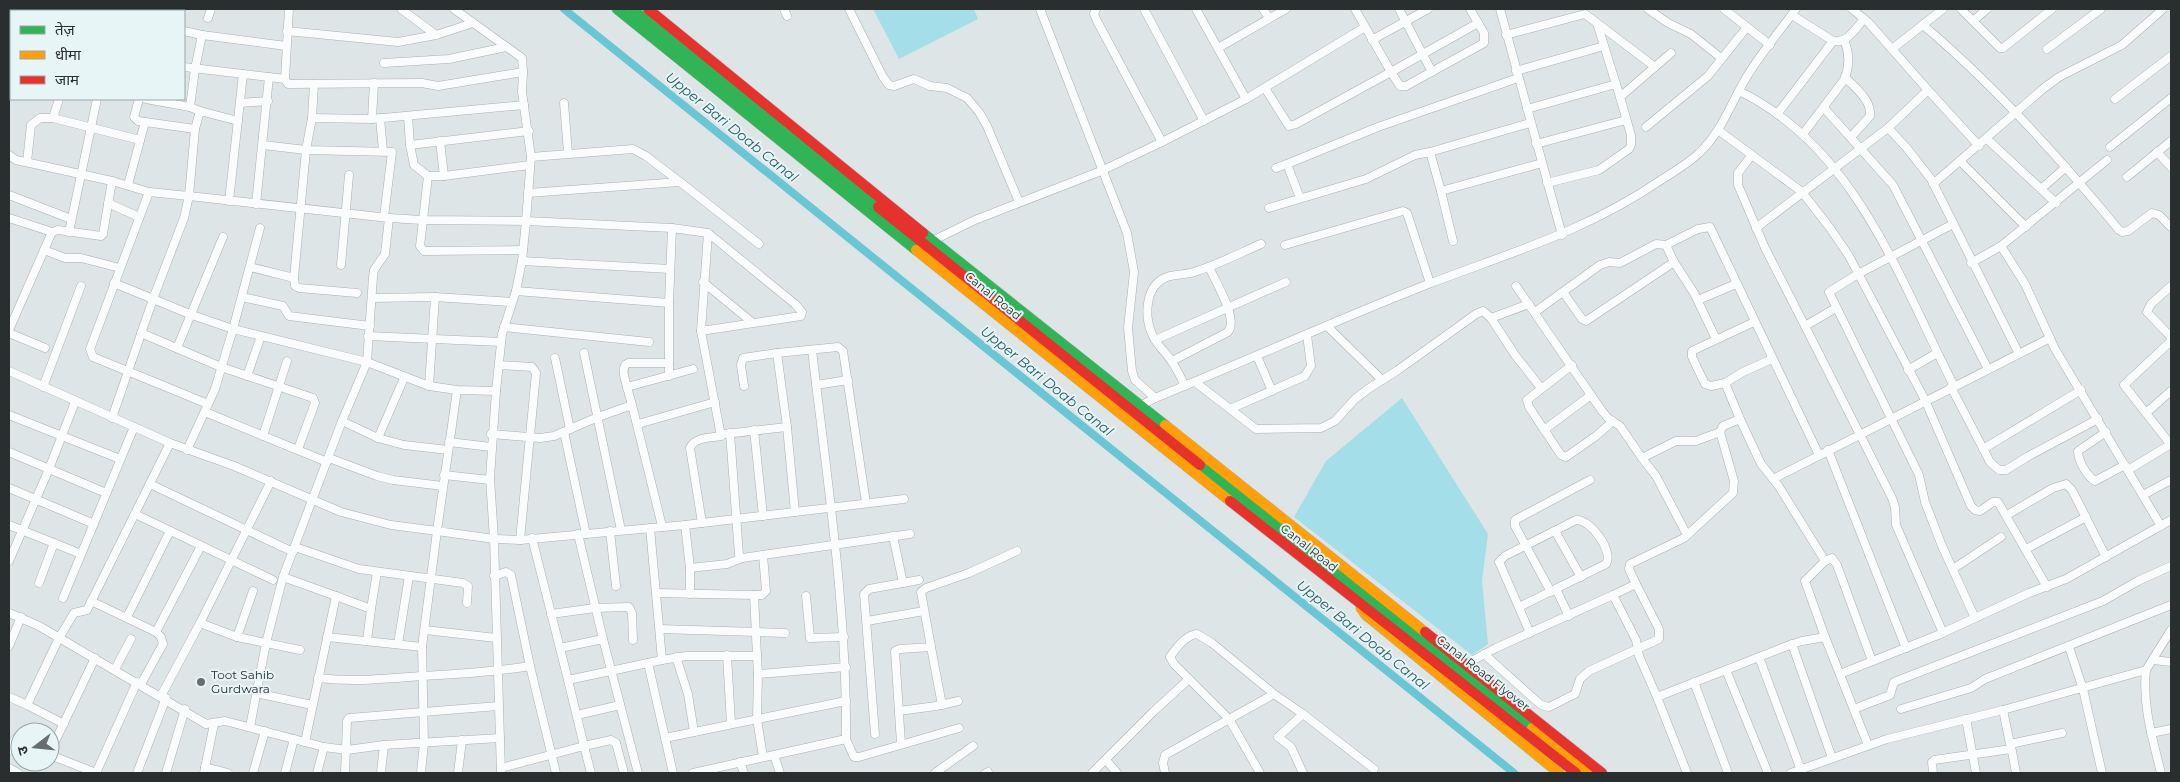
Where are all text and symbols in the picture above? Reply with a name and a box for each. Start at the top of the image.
legend [10,10,185,100]
text: तेज़ [55,20,76,39]
text: धीमा [55,45,82,64]
water label: Upper Bari Doab Canal [662,68,802,186]
text: जाम [55,70,80,89]
street label: Canal Road [962,268,1025,323]
water label: Upper Bari Doab Canal [977,322,1117,440]
street label: Canal Road [1278,521,1341,575]
water label: Upper Bari Doab Canal [1293,576,1433,694]
street label: Canal Road Flyover [1434,631,1533,714]
place label: Toot Sahib Gurdwara [211,667,274,696]
marker: Toot Sahib Gurdwara [195,676,207,688]
north arrow [10,722,60,772]
text: उ [13,743,32,757]

